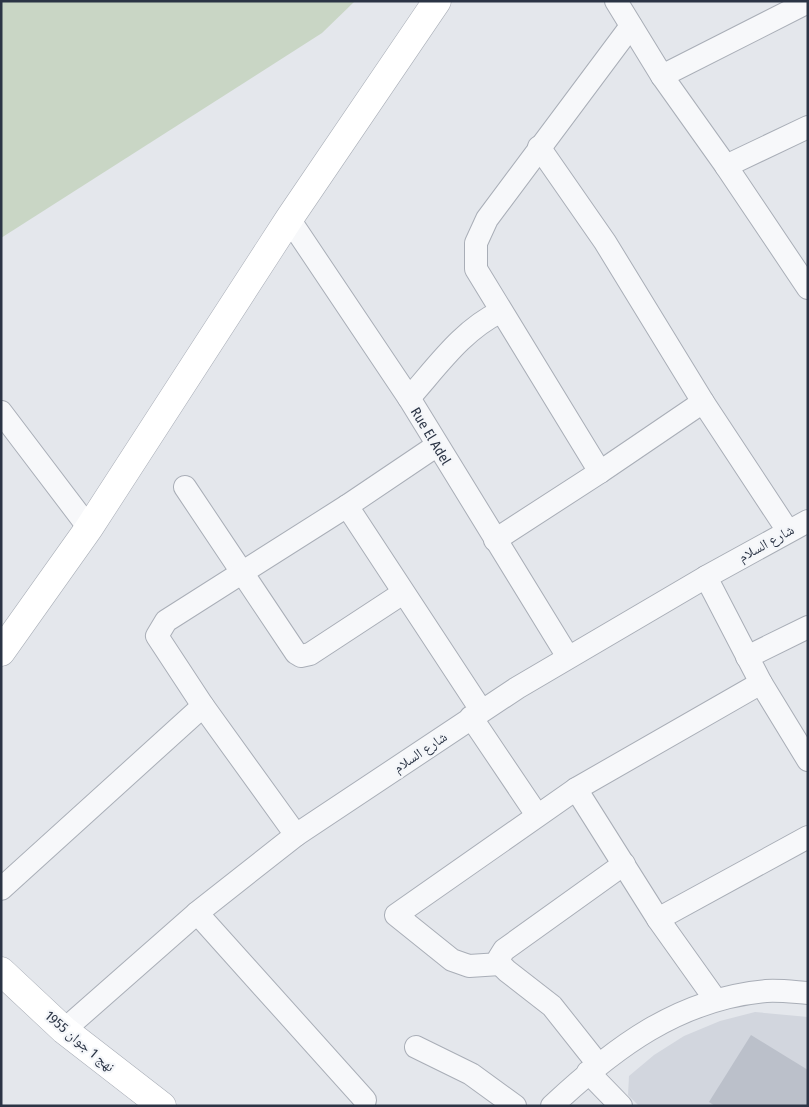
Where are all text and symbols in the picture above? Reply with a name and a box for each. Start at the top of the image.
street label: Rue El Adel [407,404,455,468]
street label: شارع السلام [736,521,797,567]
street label: شارع السلام [390,728,451,777]
street label: نهج 1 جوان 1955 [41,1007,118,1076]

